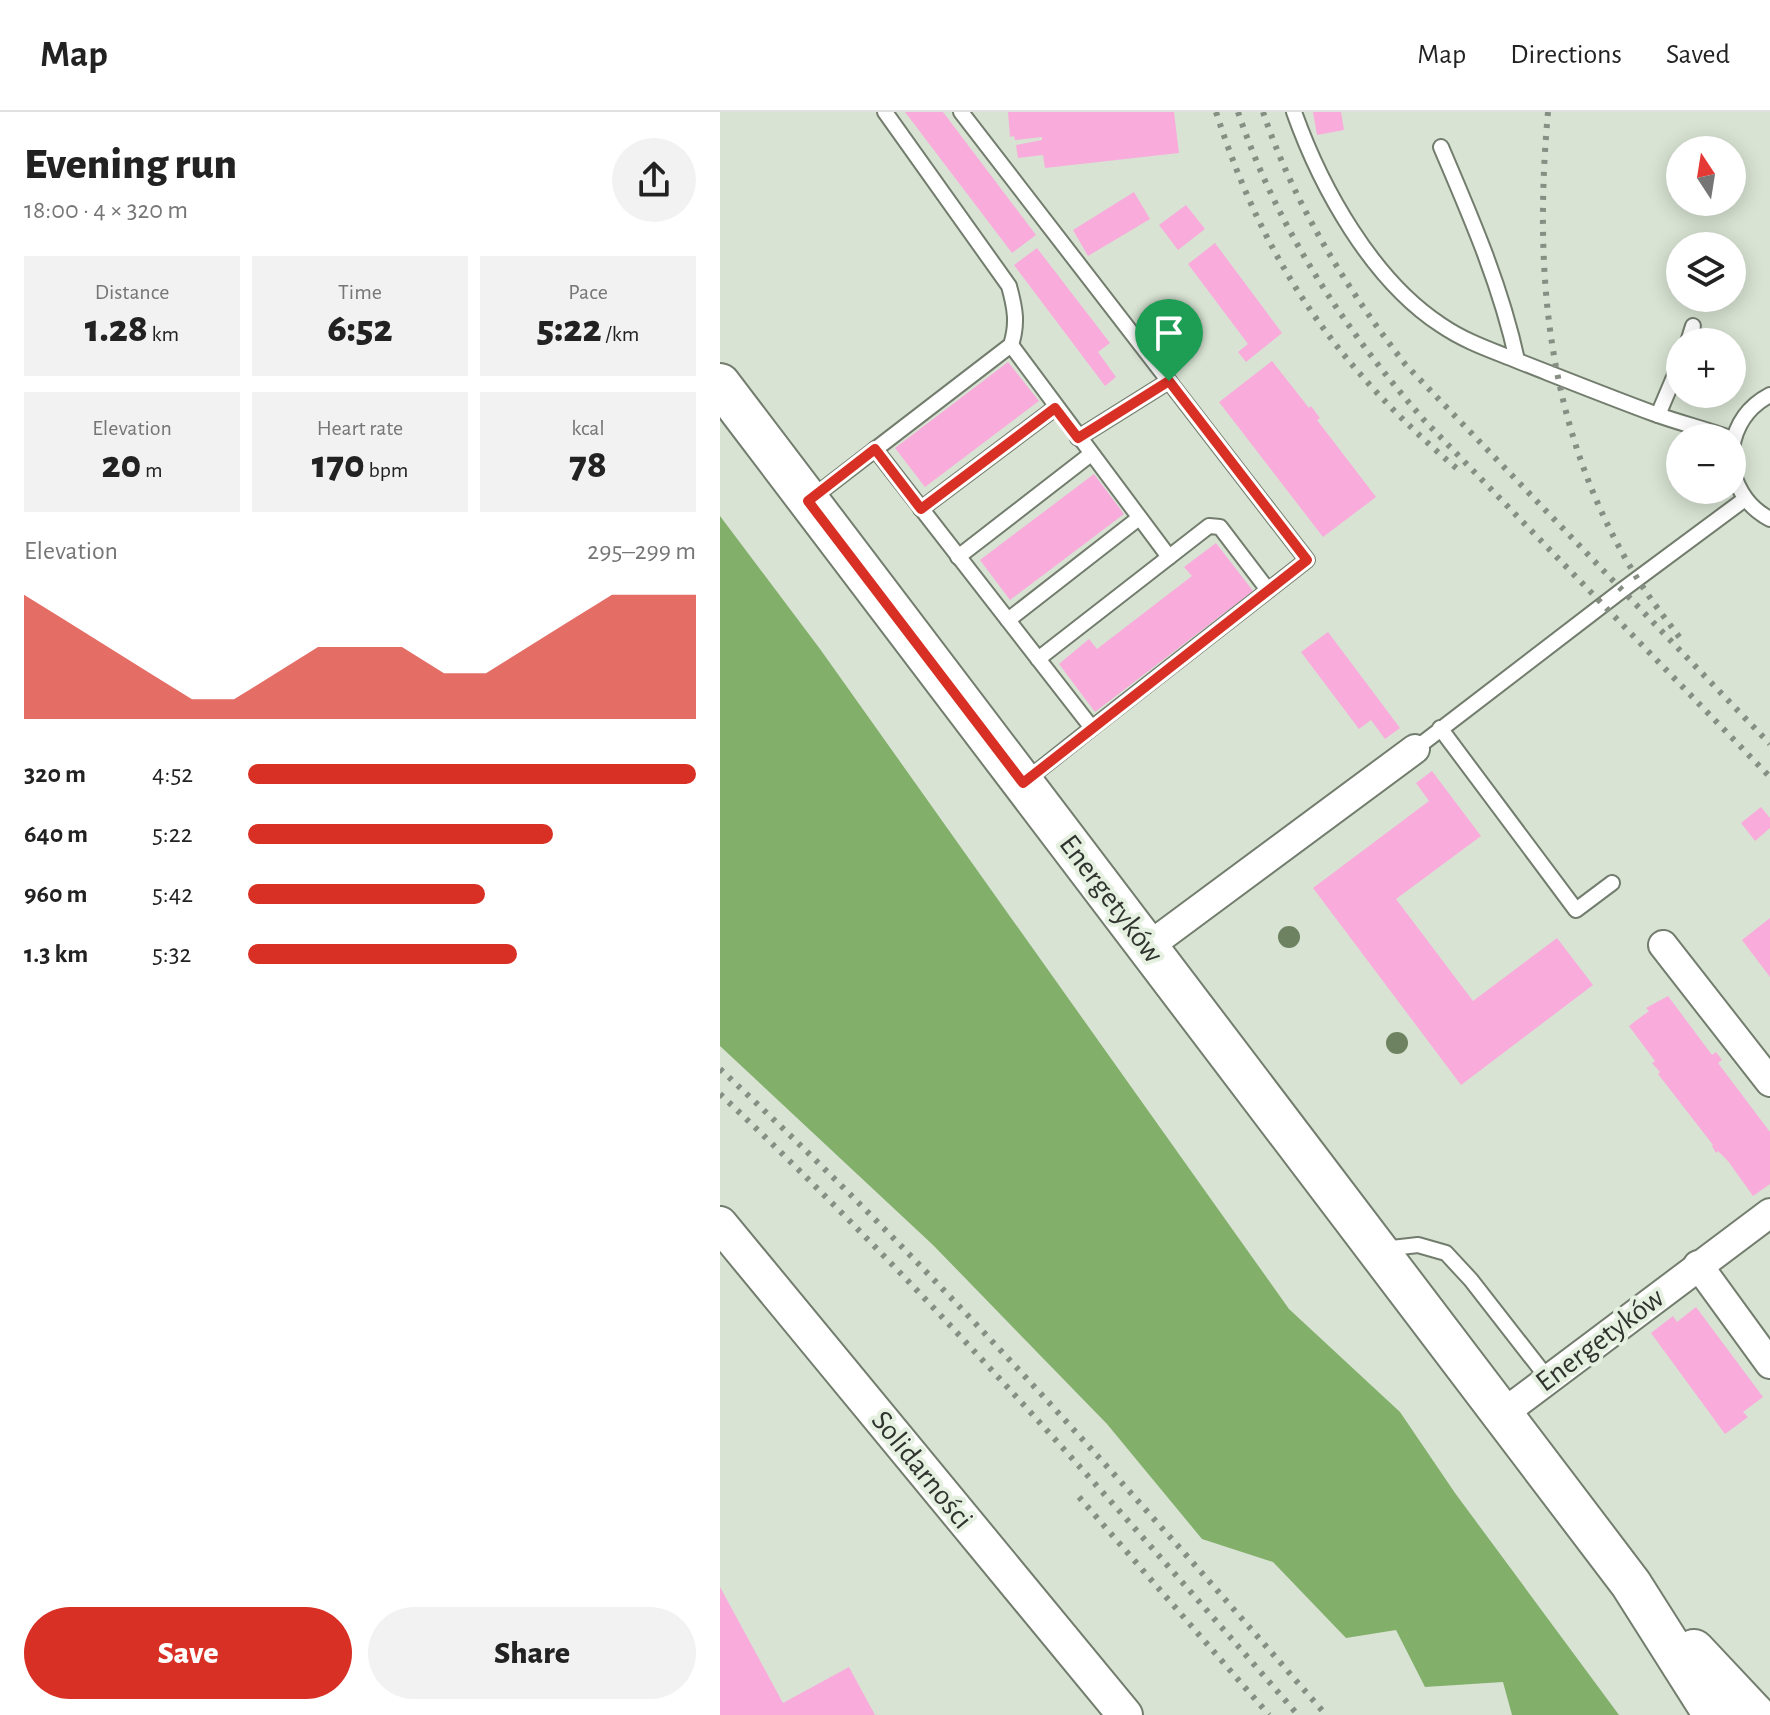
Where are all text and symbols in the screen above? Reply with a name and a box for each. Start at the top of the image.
text: Map [40,36,108,74]
text: Map [1417,41,1466,69]
text: Directions [1510,41,1622,69]
text: Saved [1666,41,1730,69]
north arrow [1666,136,1746,216]
map controls [1666,136,1746,504]
button: share [612,138,696,222]
text: Evening run [24,143,237,187]
text: 18:00 · 4 × 320 m [24,197,188,223]
button: layers [1666,232,1746,312]
text: Distance [95,281,169,303]
text: Time [338,281,382,303]
text: Pace [568,281,608,303]
pin [1135,299,1203,381]
text: 1.28 [85,309,148,349]
text: 6:52 [327,309,393,349]
text: 5:22 [537,309,602,349]
icon: arrive [1147,311,1191,355]
text: km [148,323,179,345]
text: /km [602,323,639,345]
button: + [1666,328,1746,408]
text: Elevation [92,417,172,439]
text: Heart rate [317,417,403,439]
text: kcal [571,417,605,439]
button: − [1666,424,1746,504]
text: 20 [101,445,141,485]
text: 170 [312,445,365,485]
text: 78 [569,445,607,485]
text: m [141,459,163,481]
text: bpm [365,459,408,481]
text: Elevation [24,538,118,564]
text: 295–299 m [587,538,696,564]
text: 320 m [24,761,86,787]
text: 4:52 [152,761,193,787]
text: 640 m [24,821,88,847]
text: 5:22 [152,821,192,847]
street label: Energetyków [1053,829,1169,969]
text: 960 m [24,881,88,907]
text: 5:42 [152,881,193,907]
text: 1.3 km [24,941,88,967]
text: 5:32 [152,941,191,967]
street label: Energetyków [1530,1282,1670,1398]
street label: Solidarności [866,1405,978,1535]
button: Save [24,1607,352,1699]
button: Share [368,1607,696,1699]

